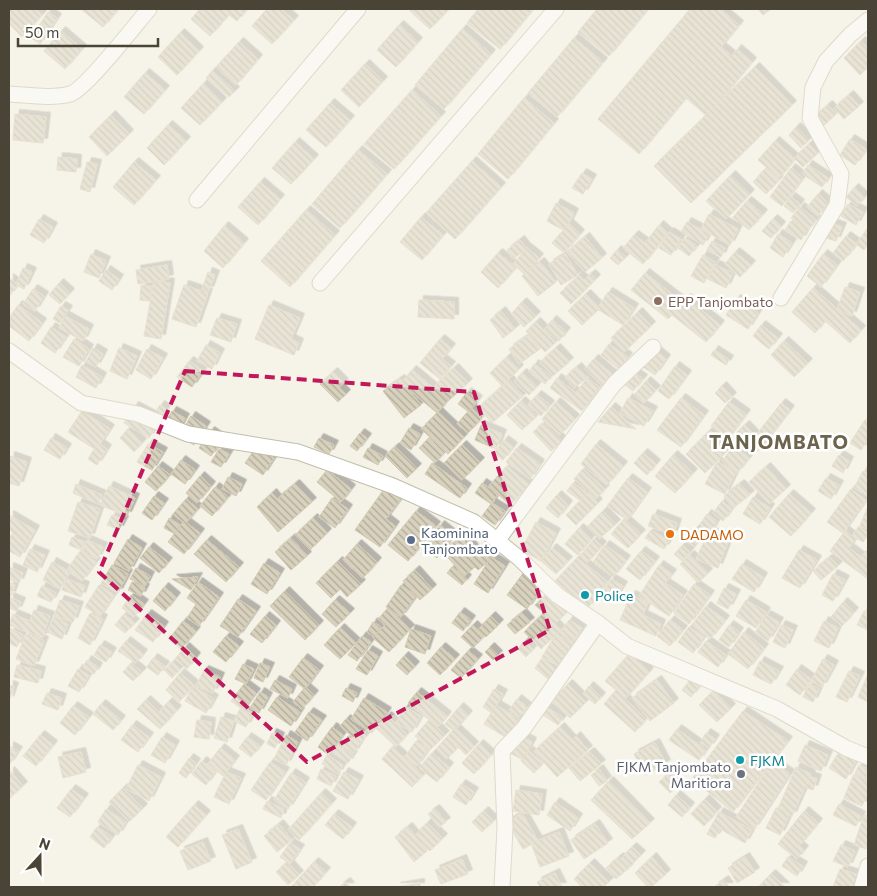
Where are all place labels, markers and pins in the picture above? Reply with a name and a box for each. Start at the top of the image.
place label: EPP Tanjombato [668,293,773,310]
marker: EPP Tanjombato [652,295,664,307]
place label: Kaominina Tanjombato [421,524,498,557]
place label: DADAMO [680,526,744,543]
marker: DADAMO [664,528,676,540]
marker: Kaominina Tanjombato [405,534,417,546]
place label: Police [595,587,633,604]
marker: Police [579,589,591,601]
place label: FJKM [750,752,785,769]
marker: FJKM [734,754,746,766]
place label: FJKM Tanjombato Maritiora [617,758,731,791]
marker: FJKM Tanjombato Maritiora [735,768,747,780]

